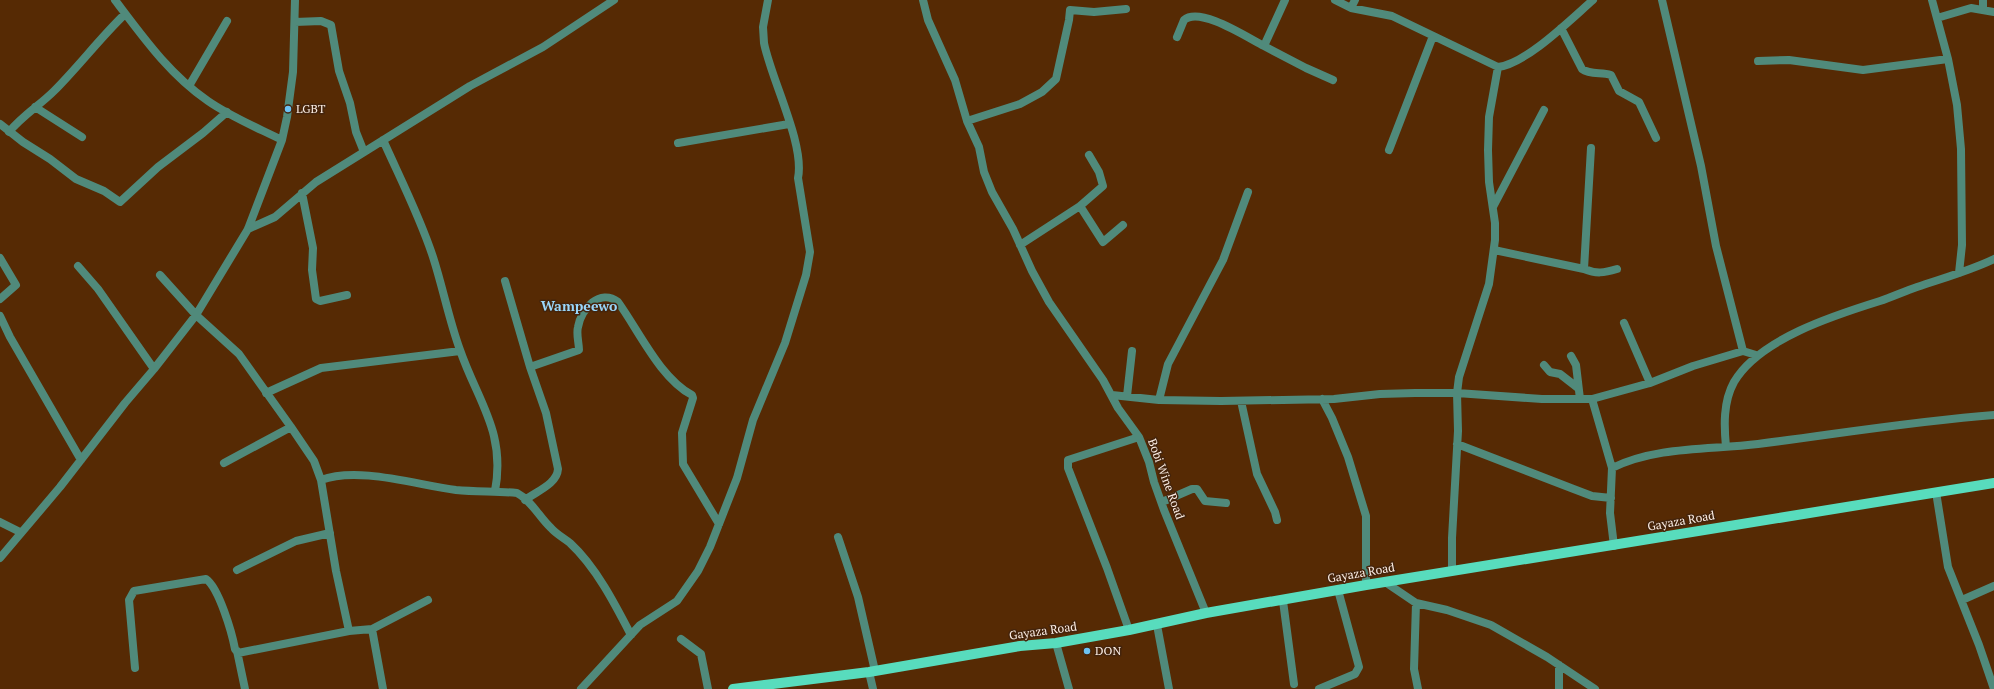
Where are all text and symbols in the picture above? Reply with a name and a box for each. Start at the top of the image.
place label: LGBT [296,101,326,116]
marker: LGBT [283,104,293,114]
district label: Wampeewo [541,296,617,315]
street label: Bobi Wine Road [1145,436,1188,522]
street label: Gayaza Road [1646,507,1716,534]
street label: Gayaza Road [1326,559,1396,586]
street label: Gayaza Road [1008,618,1078,643]
place label: DON [1095,643,1121,658]
marker: DON [1082,646,1092,656]

